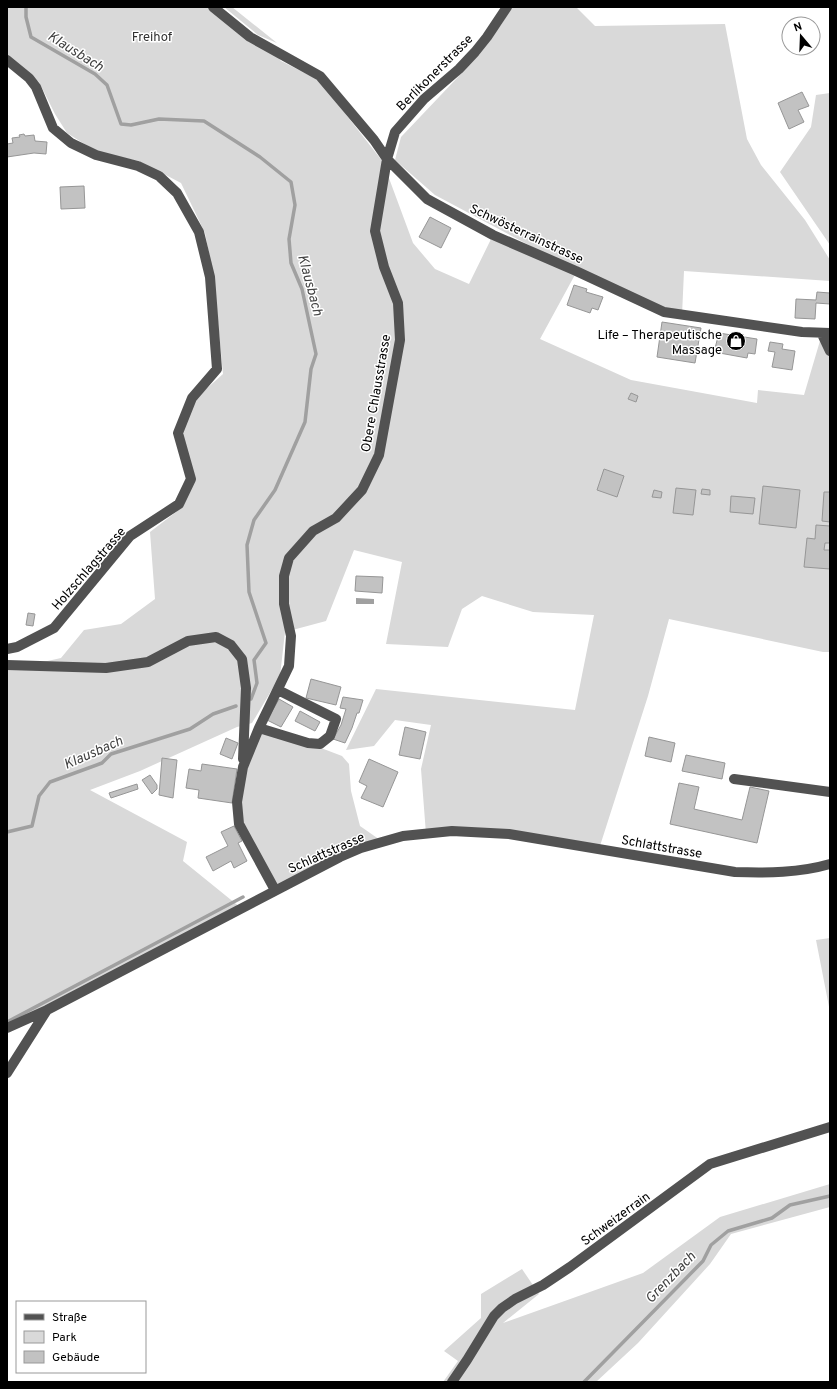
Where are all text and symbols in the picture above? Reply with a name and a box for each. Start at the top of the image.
north arrow [781,16,821,56]
text: N [792,20,804,35]
water label: Klausbach [44,28,107,76]
park label: Freihof [132,30,173,46]
street label: Berlikonerstrasse [394,32,477,115]
street label: Schwösterrainstrasse [467,201,586,268]
water label: Klausbach [293,253,326,318]
place label: Life – Therapeutische Massage [597,328,722,359]
shop icon: Life – Therapeutische Massage [725,330,747,352]
street label: Obere Chlausstrasse [359,333,395,454]
street label: Holzschlagstrasse [49,525,130,614]
water label: Klausbach [61,733,126,774]
street label: Schlattstrasse [286,830,368,878]
street label: Schlattstrasse [620,833,703,863]
street label: Schweizerrain [578,1189,654,1250]
water label: Grenzbach [642,1248,700,1307]
legend [16,1301,146,1373]
text: Straße [52,1310,87,1326]
text: Park [52,1330,77,1346]
text: Gebäude [52,1350,100,1366]

